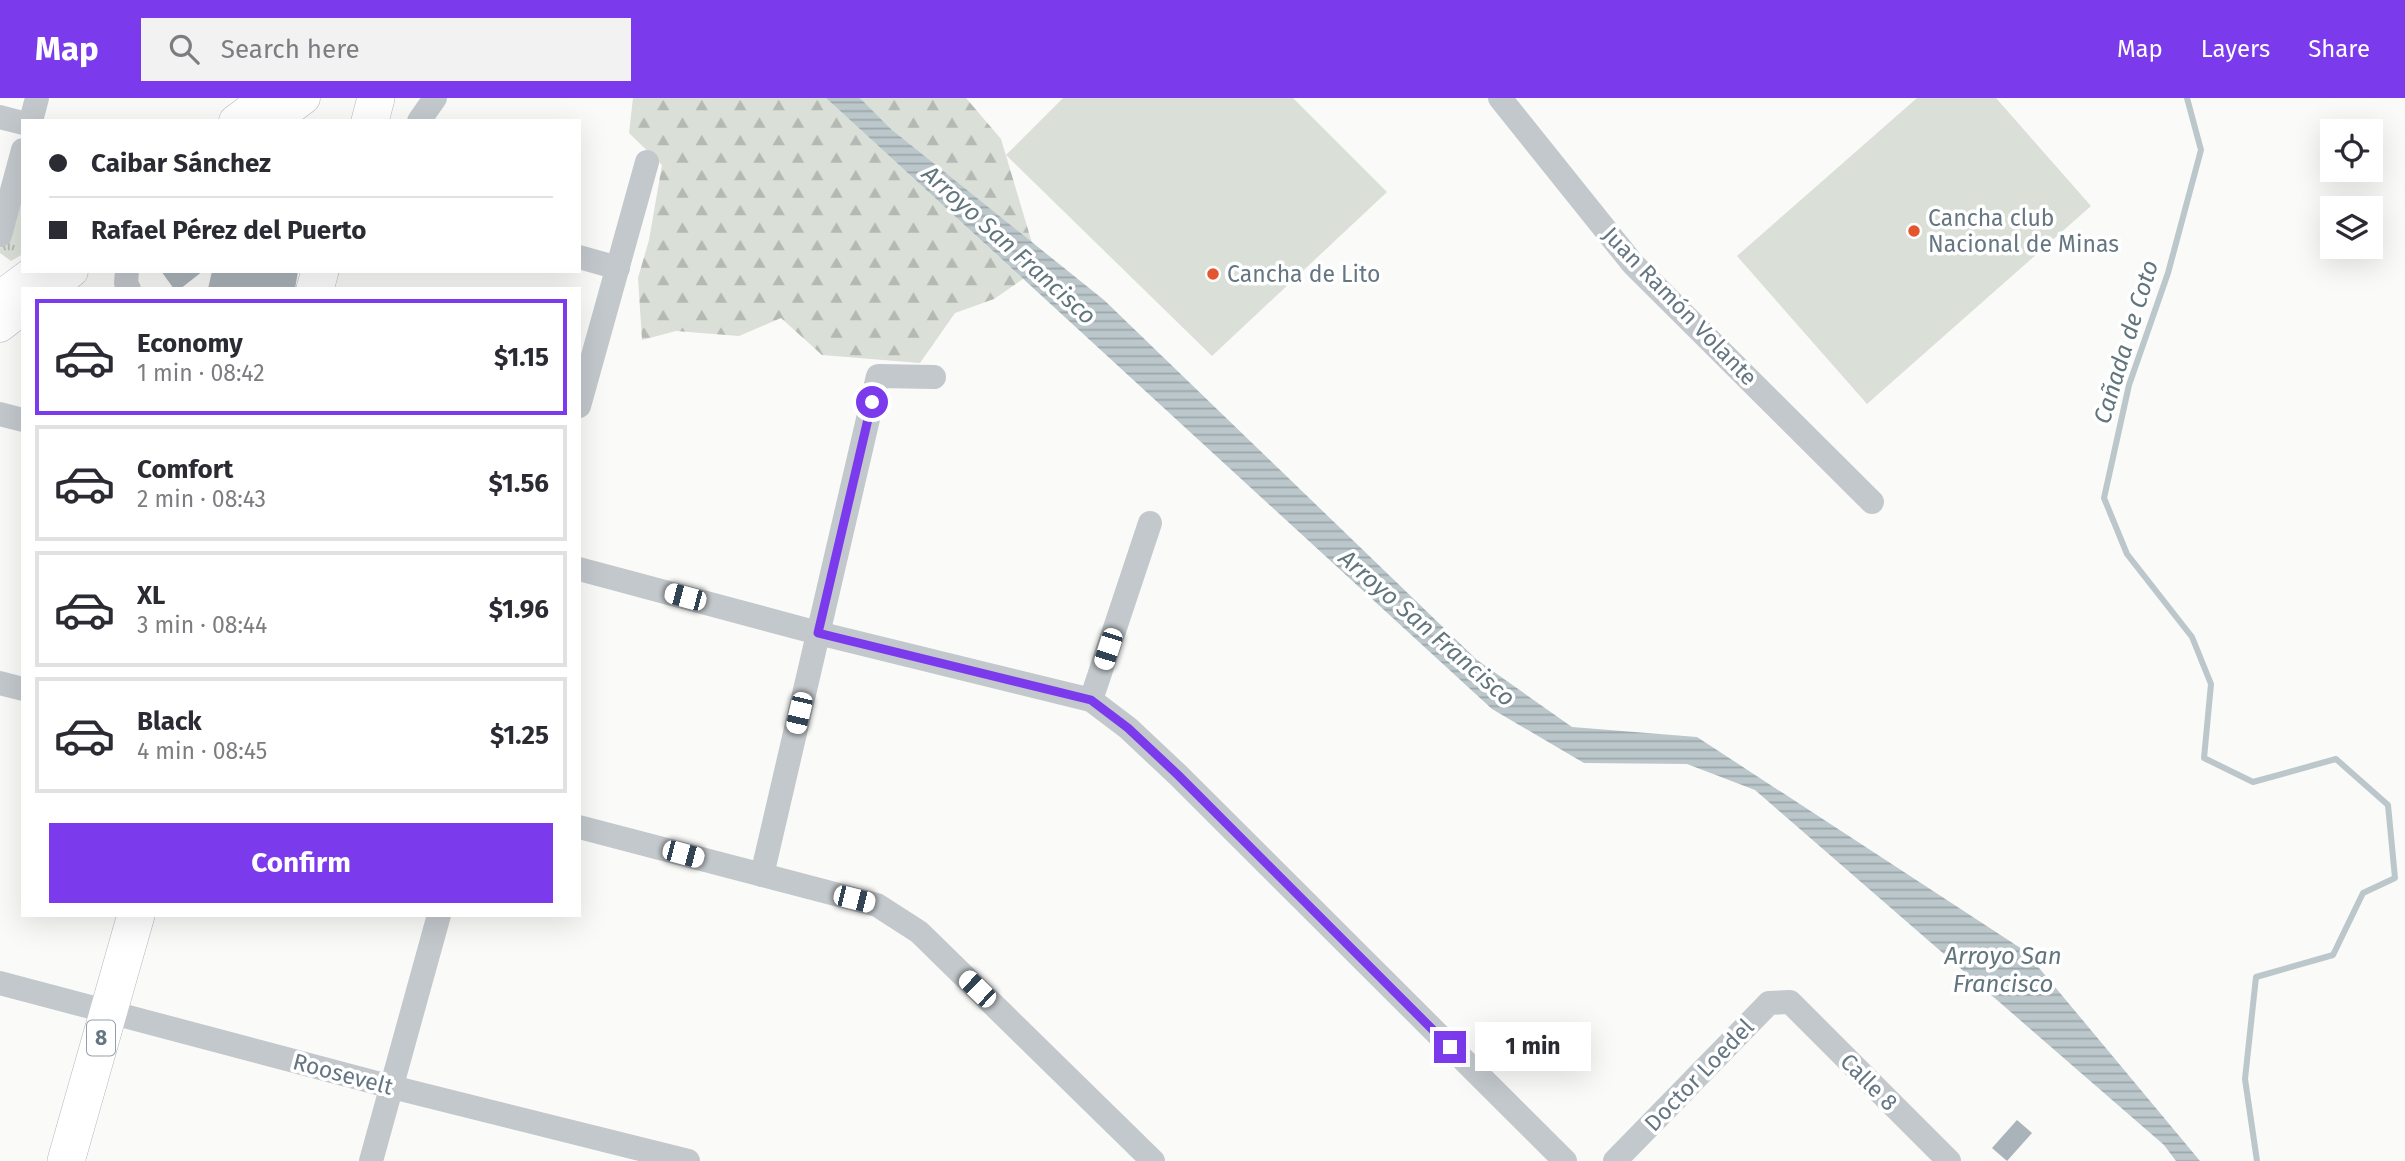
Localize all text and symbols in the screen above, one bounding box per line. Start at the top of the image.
search box [141,18,631,81]
text: Map [35,29,99,69]
icon: search [165,30,203,68]
text: Search here [221,34,360,65]
text: Map [2117,35,2163,63]
text: Layers [2201,35,2270,63]
text: Share [2308,35,2370,63]
map controls [2320,119,2383,259]
button: locate [2320,119,2383,182]
text: Caibar Sánchez [91,148,271,179]
water label: Arroyo San Francisco [916,159,1102,330]
button: layers [2320,196,2383,259]
place label: Cancha club Nacional de Minas [1928,204,2119,258]
text: Rafael Pérez del Puerto [91,215,366,246]
street label: Juan Ramón Volante [1597,221,1763,391]
marker: Cancha club Nacional de Minas [1906,223,1922,239]
water label: Cañada de Coto [2088,257,2164,427]
place label: Cancha de Lito [1227,260,1380,288]
marker: Cancha de Lito [1205,266,1221,282]
icon: car [53,326,116,389]
text: Economy [137,328,243,359]
text: $1.15 [494,342,549,373]
text: 1 min · 08:42 [137,359,265,387]
route start [856,386,888,418]
icon: car [53,452,116,515]
text: Comfort [137,454,233,485]
text: $1.56 [488,468,549,499]
text: 2 min · 08:43 [137,485,266,513]
water label: Arroyo San Francisco [1333,543,1521,712]
icon: car [53,578,116,641]
text: XL [137,580,165,611]
car [662,581,709,613]
text: $1.96 [489,594,549,625]
text: 3 min · 08:44 [137,611,267,639]
car [1092,626,1125,672]
car [785,690,814,736]
icon: car [53,704,116,767]
text: Black [137,706,202,737]
text: $1.25 [490,720,549,751]
text: 4 min · 08:45 [137,737,267,765]
button: Confirm [49,823,553,903]
car [660,838,707,870]
car [832,884,877,914]
water label: Arroyo San Francisco [1943,942,2062,998]
car [955,967,1000,1011]
street label: Doctor Loedel [1638,1013,1760,1137]
road number: 8 [87,1020,115,1056]
callout: 1 min [1474,1023,1590,1072]
route end [1434,1031,1466,1063]
text: 1 min [1505,1032,1561,1060]
street label: Roosevelt [290,1047,397,1101]
street label: Calle 8 [1834,1047,1904,1117]

